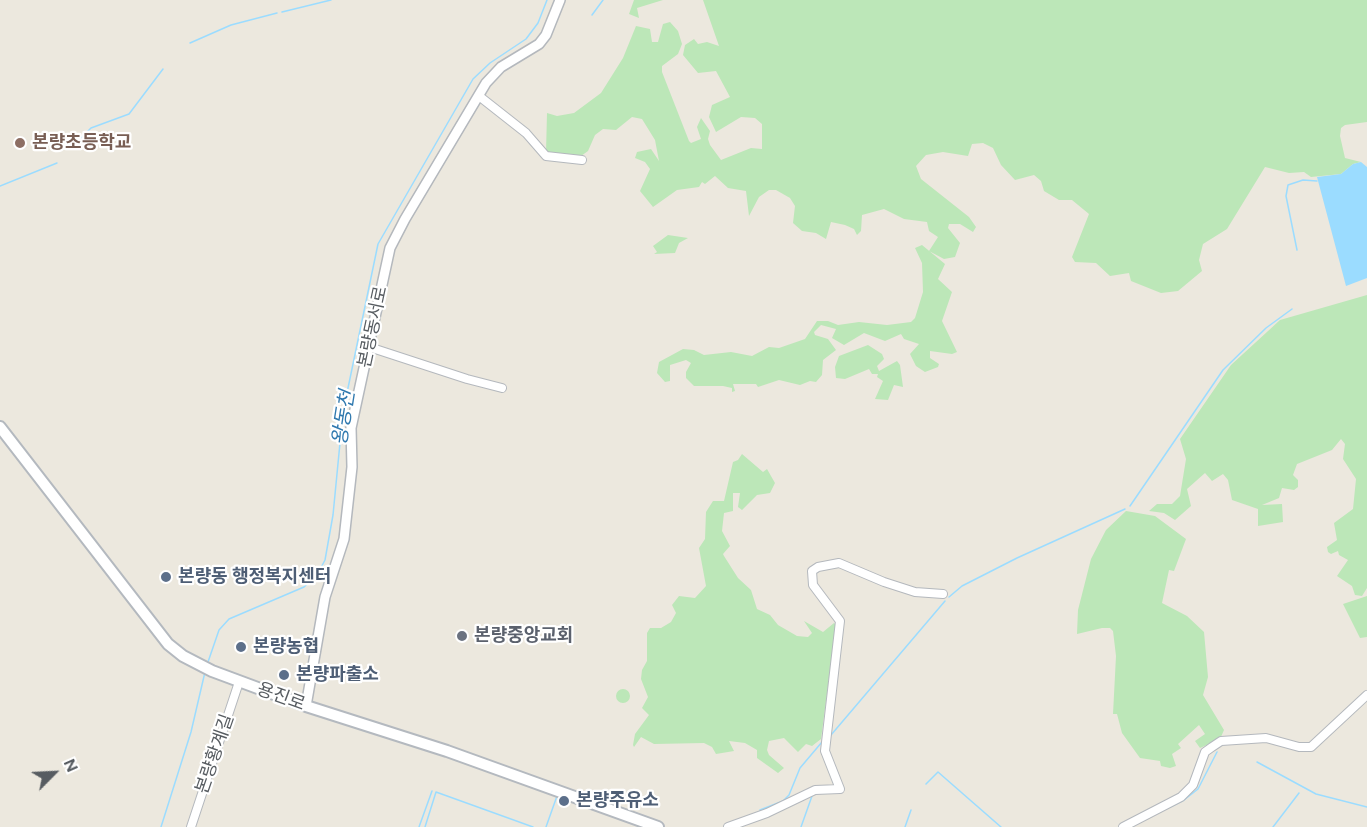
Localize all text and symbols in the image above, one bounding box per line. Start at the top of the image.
place label: 본량초등학교 [32,132,131,154]
marker: 본량초등학교 [13,136,27,150]
street label: 본량동서로 [354,284,392,370]
water label: 왕동천 [328,389,360,447]
place label: 본량동 행정복지센터 [178,566,331,588]
marker: 본량동 행정복지센터 [159,570,173,584]
place label: 본량중앙교회 [474,625,573,647]
marker: 본량중앙교회 [455,629,469,643]
place label: 본량농협 [253,636,319,658]
marker: 본량농협 [234,640,248,654]
place label: 본량파출소 [296,664,379,686]
marker: 본량파출소 [277,668,291,682]
street label: 용진로 [254,678,308,716]
street label: 본량황계길 [191,711,239,797]
north arrow [24,743,84,803]
text: N [60,756,82,775]
place label: 본량주유소 [576,790,659,812]
marker: 본량주유소 [557,794,571,808]

